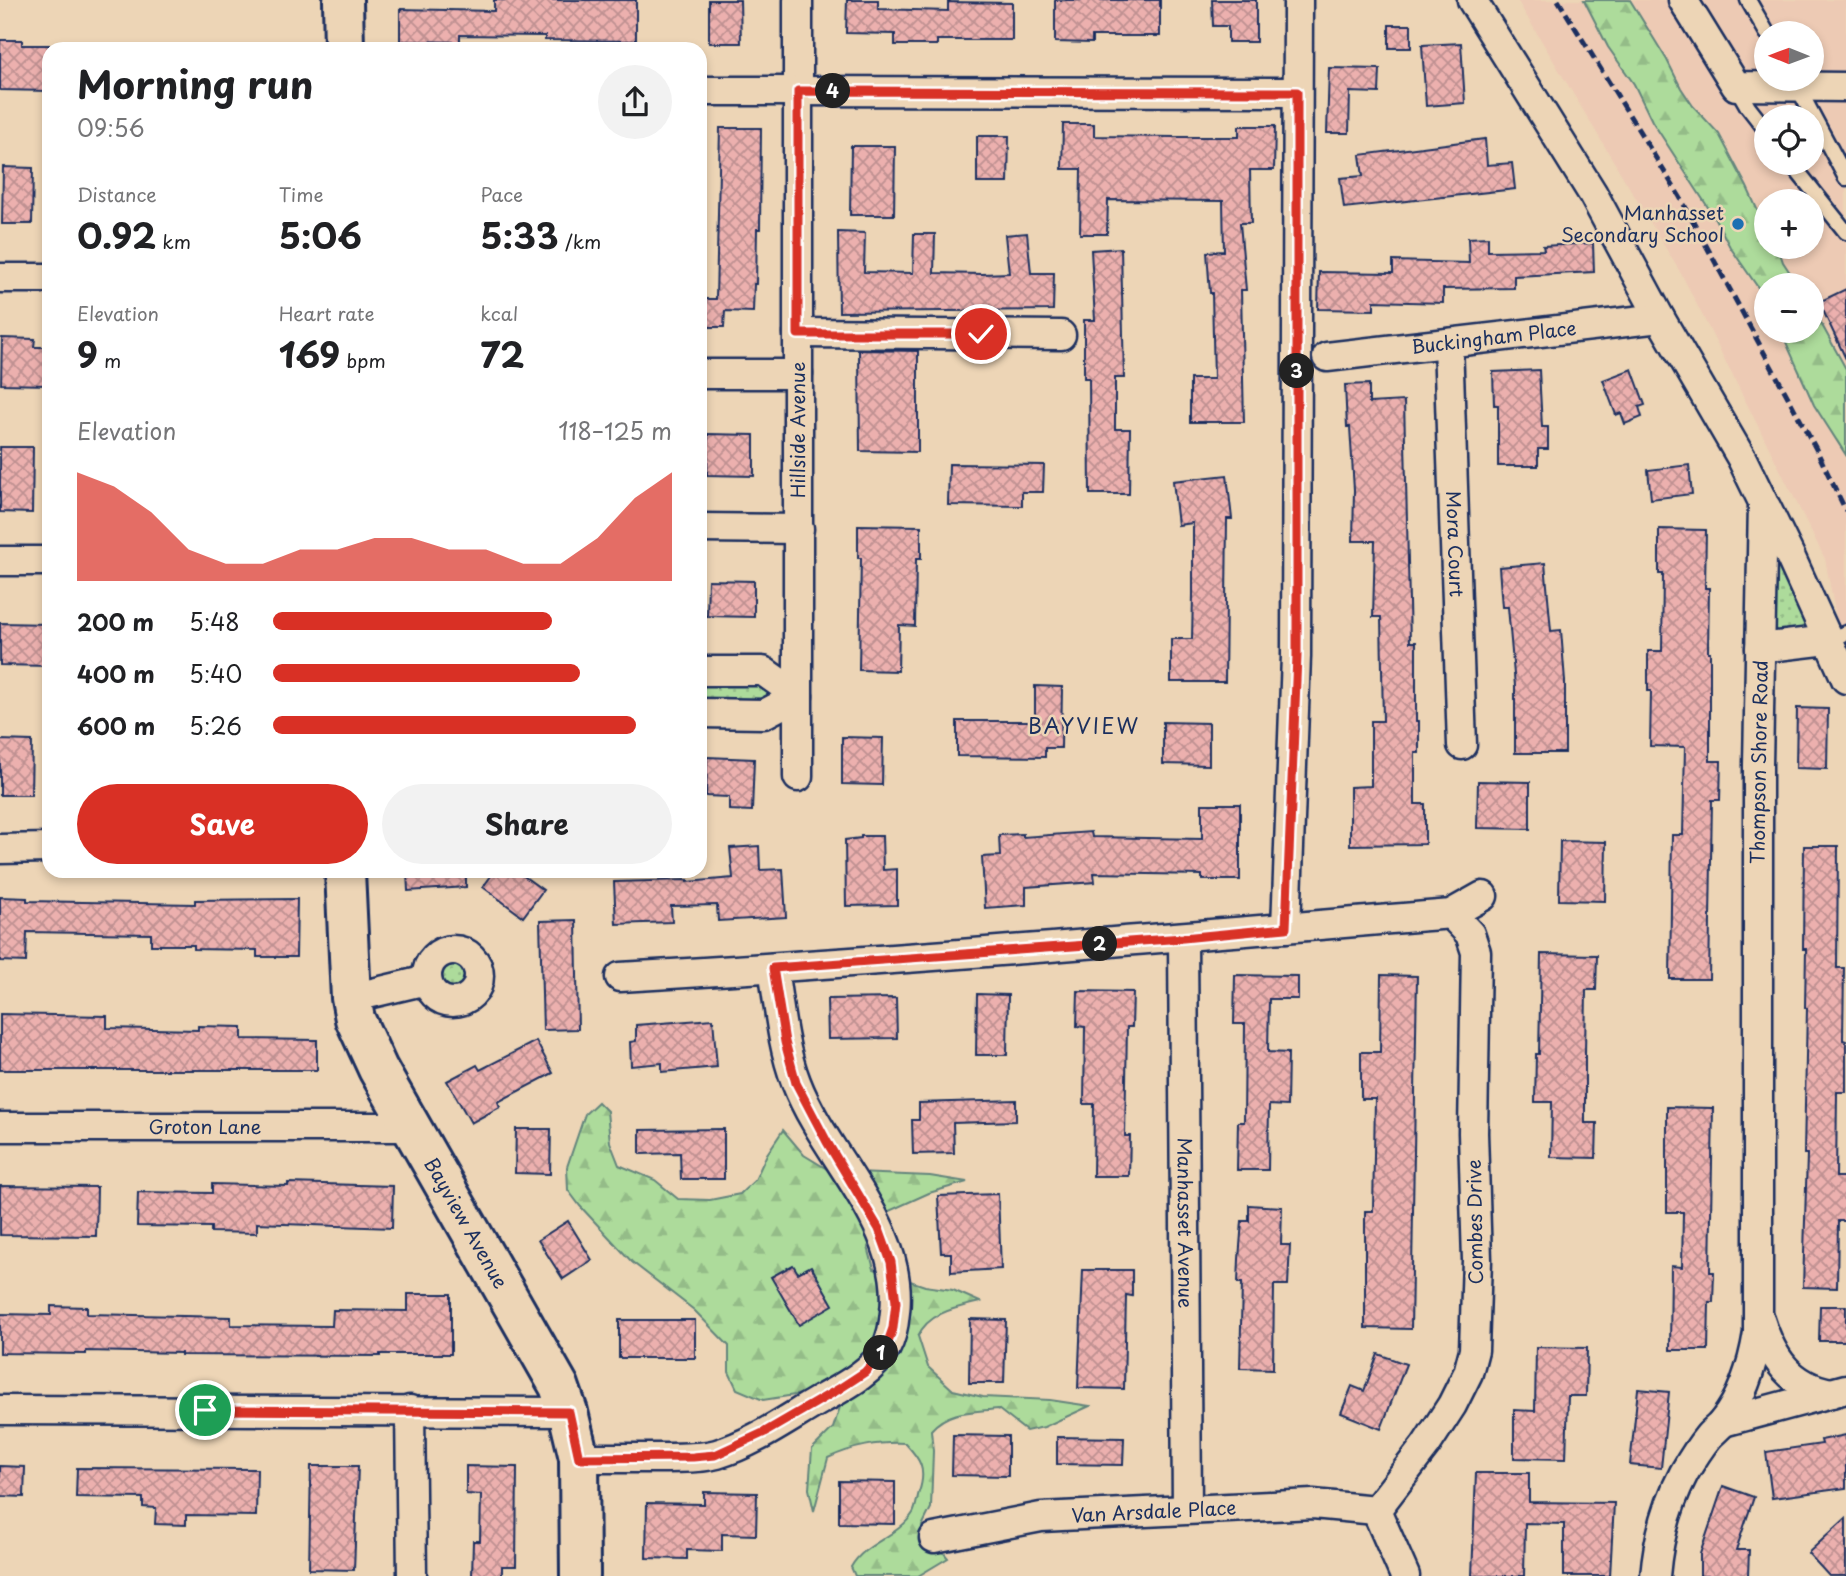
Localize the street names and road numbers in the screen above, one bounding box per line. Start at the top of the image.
street label: Buckingham Place [1410,313,1578,360]
street label: Hillside Avenue [783,362,811,498]
street label: Mora Court [1440,490,1472,598]
street label: Thompson Shore Road [1742,660,1774,864]
street label: Groton Lane [149,1112,261,1140]
street label: Manhasset Avenue [1171,1137,1201,1309]
street label: Bayview Avenue [418,1152,515,1293]
street label: Combes Drive [1459,1159,1489,1285]
street label: Van Arsdale Place [1071,1493,1237,1529]

